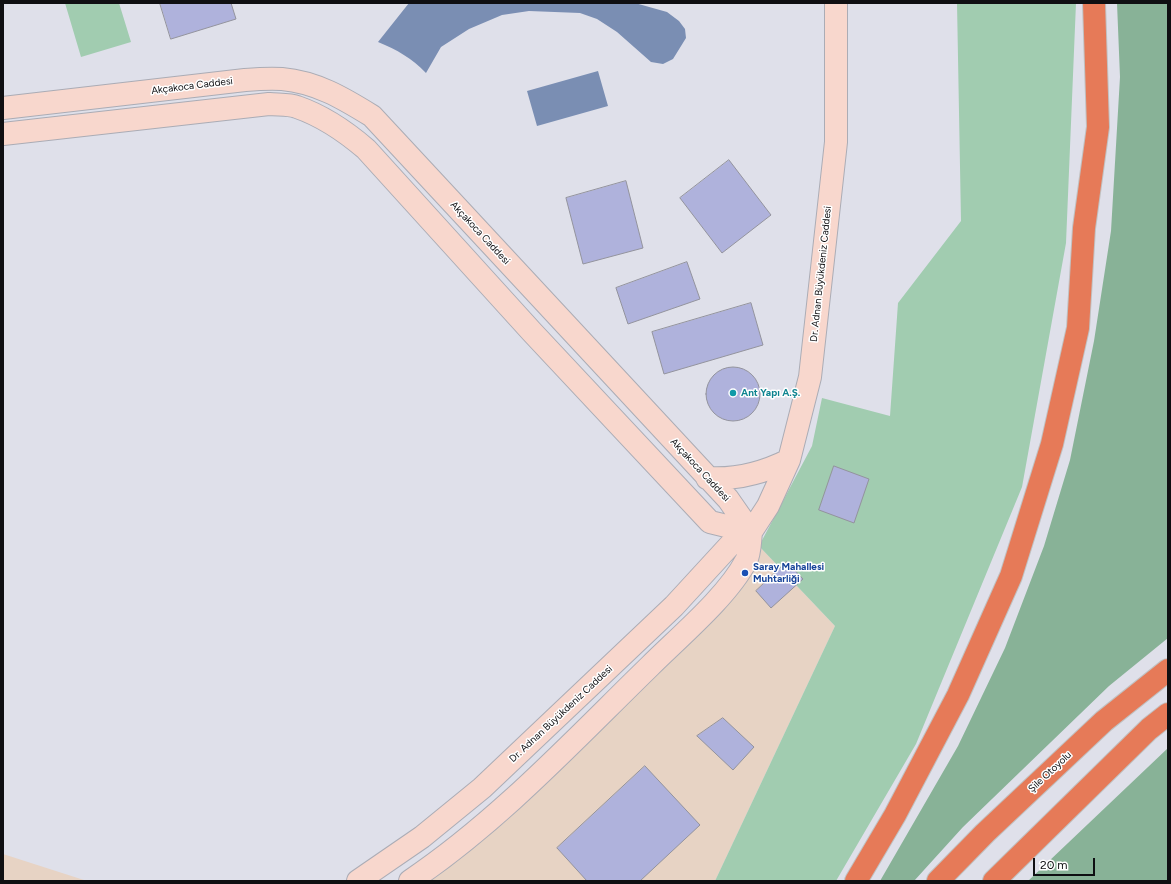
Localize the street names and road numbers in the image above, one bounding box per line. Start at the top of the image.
street label: Akçakoca Caddesi [151,75,233,97]
street label: Akçakoca Caddesi [448,199,512,267]
street label: Dr. Adnan Büyükdeniz Caddesi [808,206,834,342]
street label: Akçakoca Caddesi [668,436,732,504]
street label: Dr. Adnan Büyükdeniz Caddesi [507,663,615,765]
street label: Şile Otoyolu [1026,749,1074,795]

